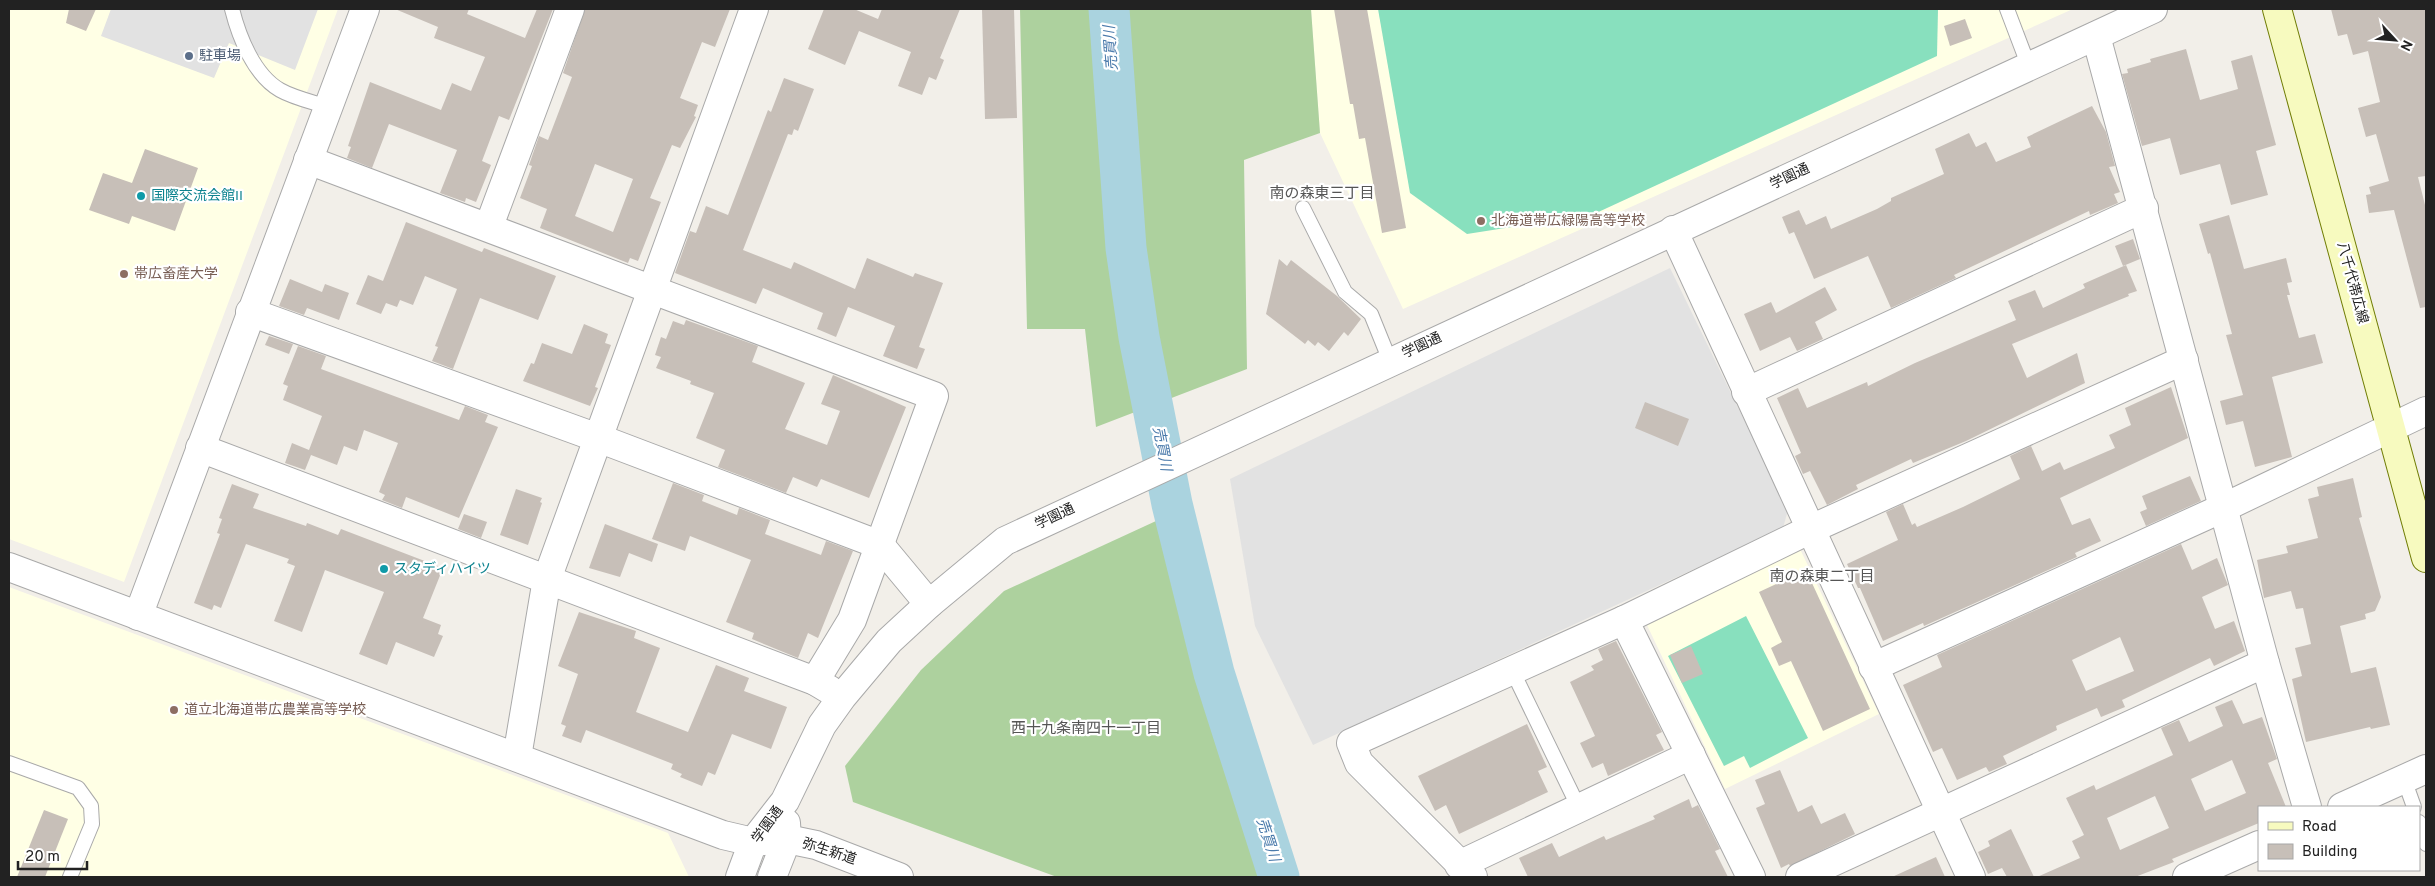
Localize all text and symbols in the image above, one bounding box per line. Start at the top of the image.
north arrow [2370,15,2420,65]
water label: 売買川 [1101,23,1123,71]
text: N [2395,37,2415,53]
place label: 駐車場 [199,48,241,65]
marker: 駐車場 [183,50,195,62]
street label: 学園通 [1767,160,1813,194]
district label: 南の森東三丁目 [1269,185,1375,204]
place label: 国際交流会館II [151,188,243,205]
marker: 国際交流会館II [135,190,147,202]
place label: 北海道帯広緑陽高等学校 [1491,212,1645,230]
marker: 北海道帯広緑陽高等学校 [1475,215,1487,227]
street label: 八千代帯広線 [2333,240,2372,326]
place label: 帯広畜産大学 [134,266,218,283]
marker: 帯広畜産大学 [118,268,130,280]
street label: 学園通 [1399,329,1445,363]
water label: 売買川 [1147,425,1175,475]
street label: 学園通 [1032,500,1078,534]
place label: スタディハイツ [394,561,491,578]
marker: スタディハイツ [378,563,390,575]
district label: 南の森東二丁目 [1769,568,1875,587]
place label: 道立北海道帯広農業高等学校 [184,701,366,719]
marker: 道立北海道帯広農業高等学校 [168,704,180,716]
district label: 西十九条南四十一丁目 [1011,720,1161,739]
street label: 学園通 [749,803,787,847]
legend [2258,806,2420,871]
water label: 売買川 [1251,816,1284,866]
text: Road [2302,818,2337,837]
street label: 弥生新道 [800,835,858,869]
scale bar [18,838,86,870]
text: Building [2302,843,2357,862]
text: 20 m [25,848,60,867]

